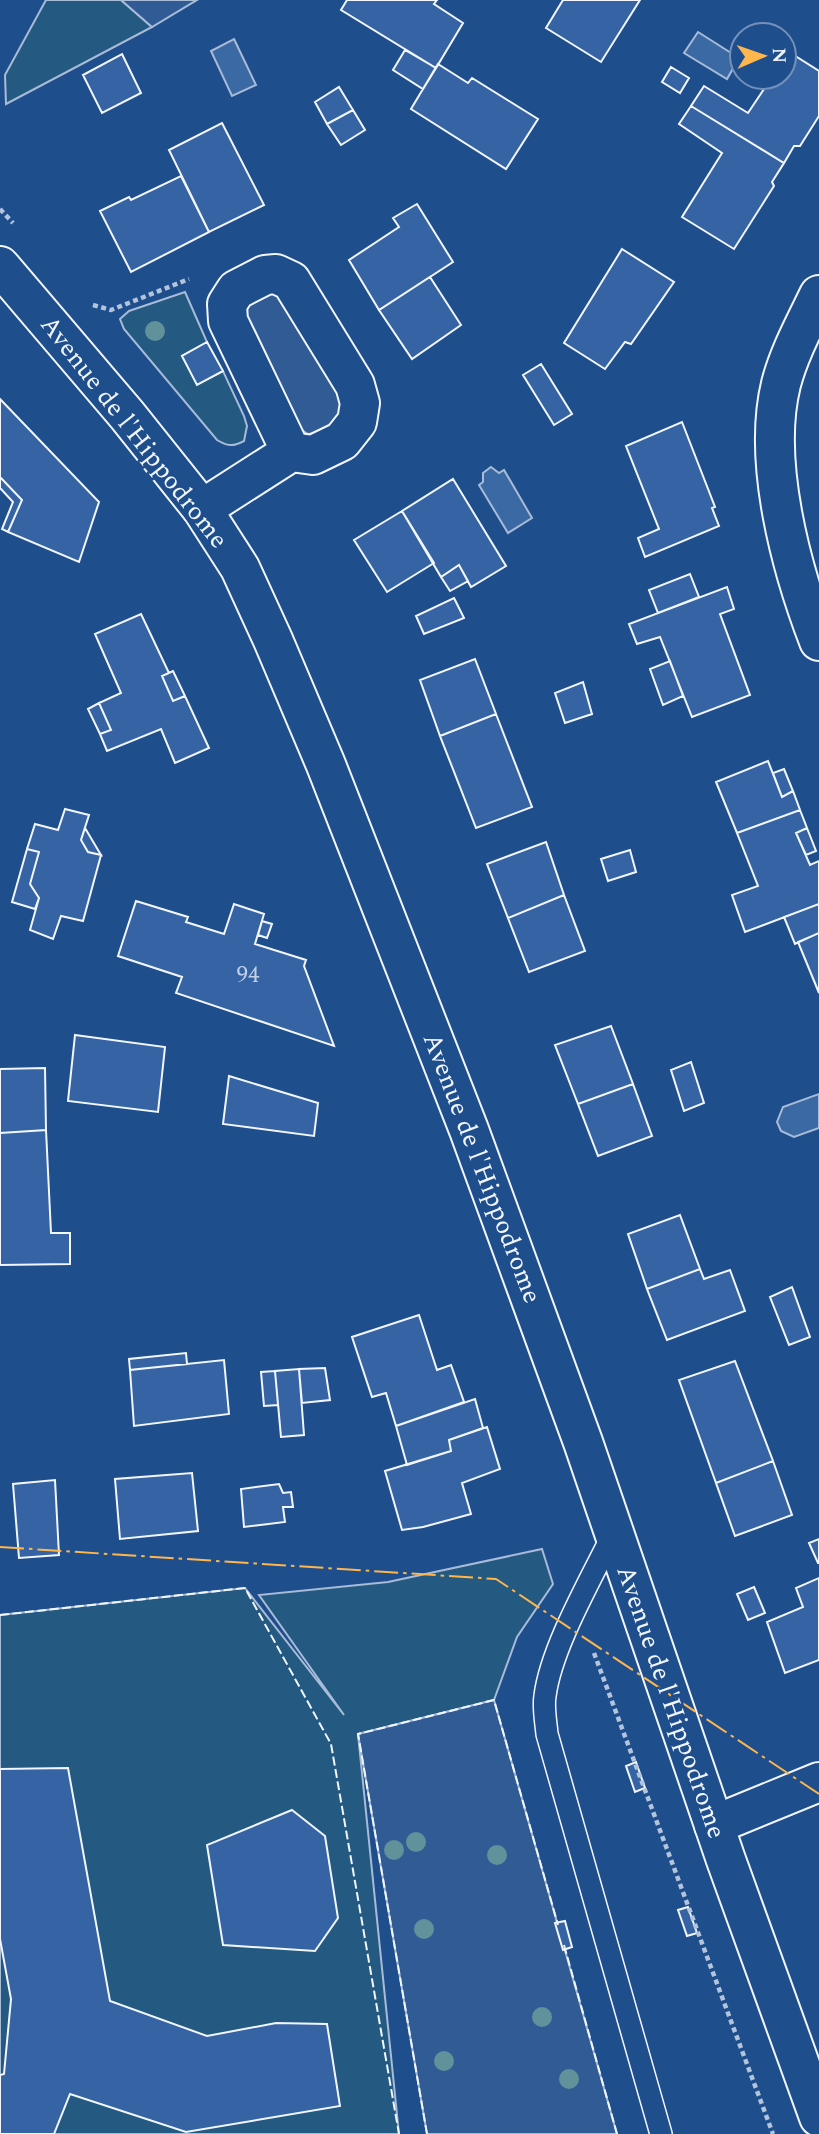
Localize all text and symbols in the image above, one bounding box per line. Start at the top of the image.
north arrow [728,21,798,91]
text: N [764,47,793,64]
street label: Avenue de l'Hippodrome [30,307,238,557]
house number: 94 [237,958,260,993]
street label: Avenue de l'Hippodrome [412,1027,552,1309]
street label: Avenue de l'Hippodrome [605,1560,737,1844]

